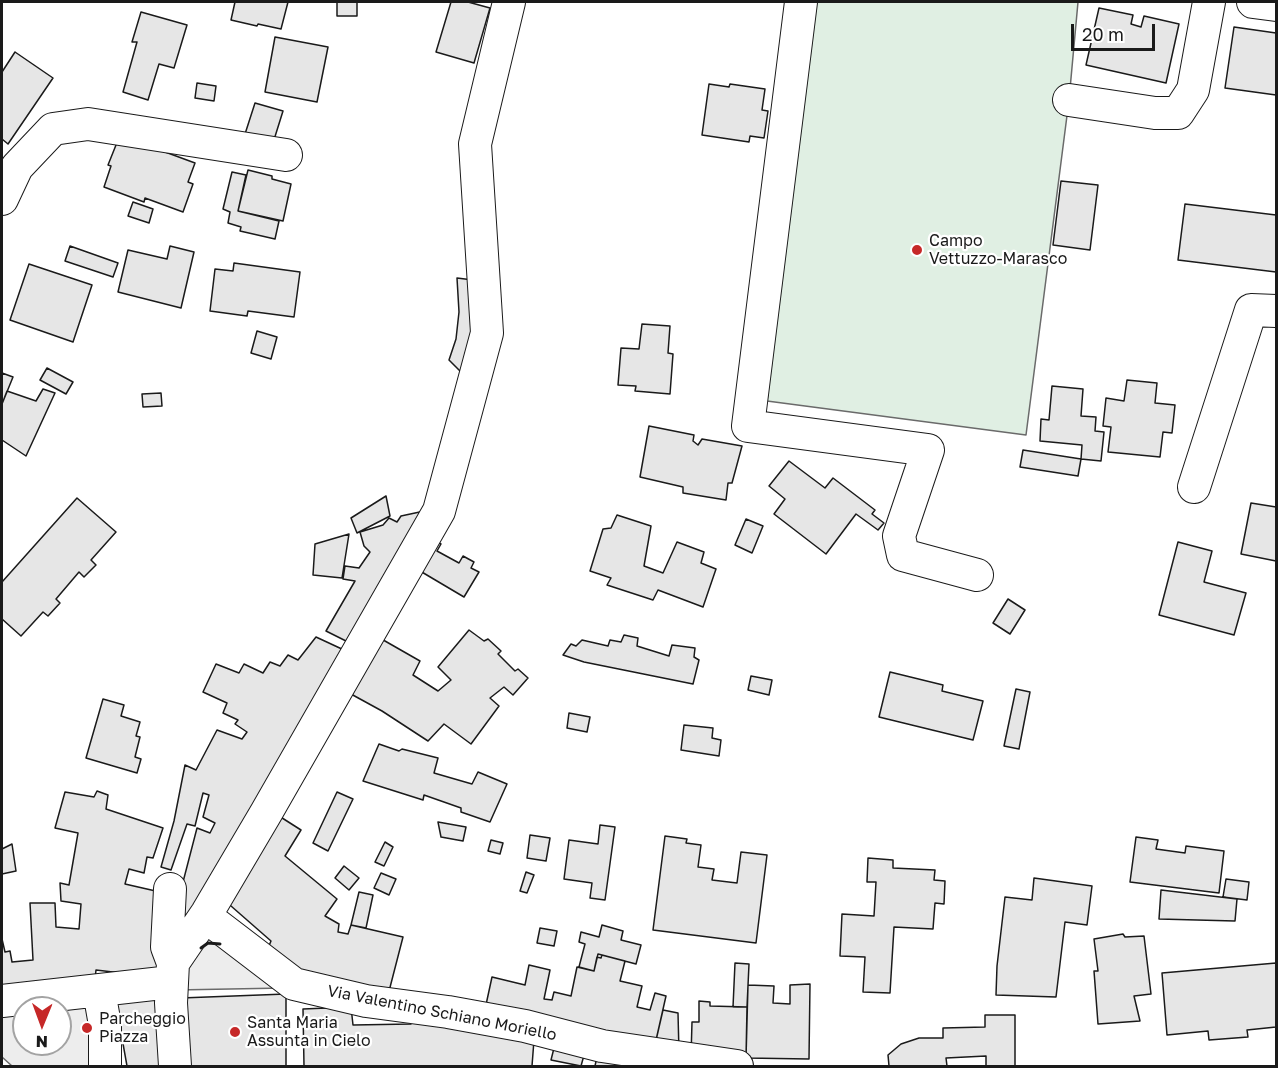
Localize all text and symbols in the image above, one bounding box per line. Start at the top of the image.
scale bar [1074,12,1158,50]
text: 20 m [1082,23,1124,45]
place label: Campo Vettuzzo-Marasco [929,231,1067,269]
marker: Campo Vettuzzo-Marasco [910,243,924,257]
street label: Via Valentino Schiano Moriello [326,981,558,1045]
north arrow [12,996,72,1056]
place label: Parcheggio Piazza [99,1009,186,1047]
place label: Santa Maria Assunta in Cielo [247,1013,371,1051]
marker: Parcheggio Piazza [80,1021,94,1035]
marker: Santa Maria Assunta in Cielo [228,1025,242,1039]
text: N [35,1032,48,1052]

